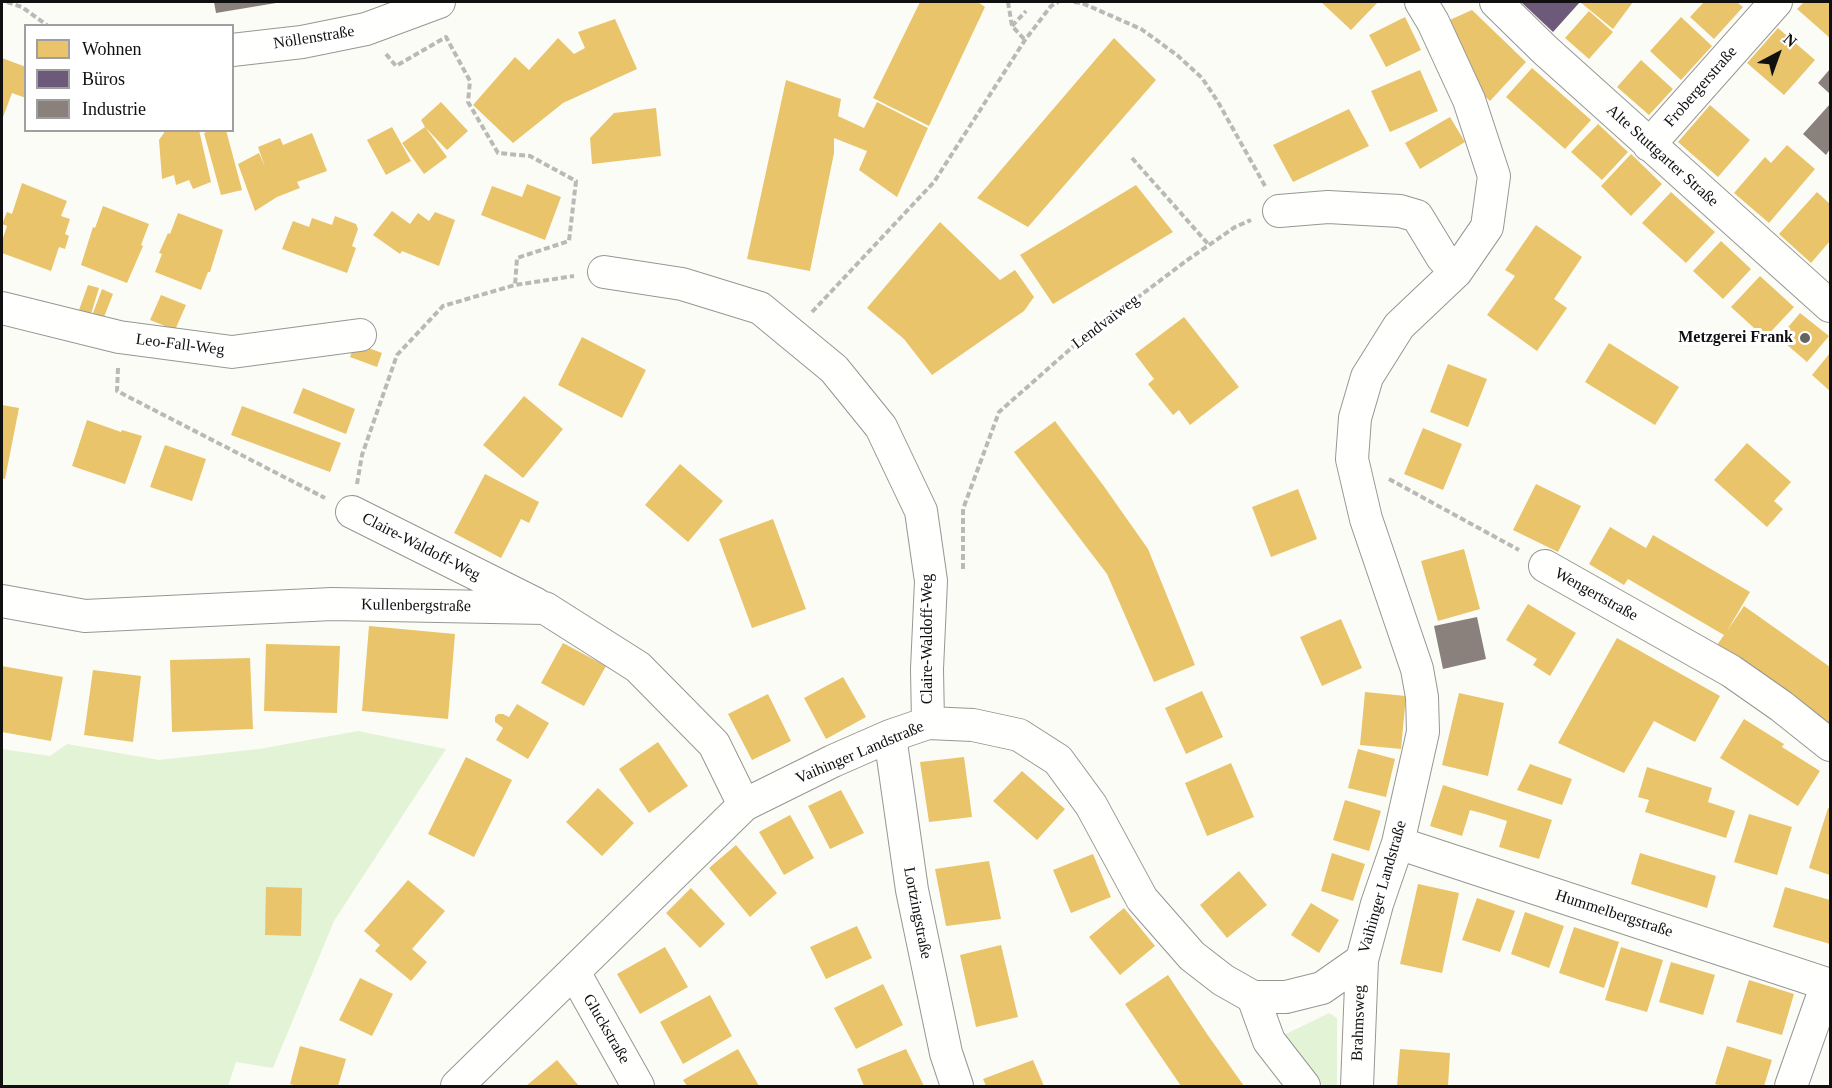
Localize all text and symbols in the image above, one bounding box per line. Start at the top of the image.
street label: Nöllenstraße [272,22,356,54]
legend [24,24,234,132]
north arrow [1748,24,1808,84]
text: N [1780,30,1800,50]
text: Wohnen [82,39,142,59]
street label: Frobergerstraße [1661,43,1741,131]
text: Büros [82,69,125,89]
text: Industrie [82,99,146,119]
street label: Alte Stuttgarter Straße [1602,101,1722,211]
street label: Lendvaiweg [1069,291,1143,353]
place label: Metzgerei Frank [1678,328,1793,348]
street label: Leo-Fall-Weg [134,330,226,360]
marker: Metzgerei Frank [1798,331,1812,345]
street label: Claire-Waldoff-Weg [359,509,483,585]
street label: Wengertstraße [1551,564,1641,626]
street label: Claire-Waldoff-Weg [918,574,938,704]
street label: Kullenbergstraße [361,595,471,617]
street label: Vaihinger Landstraße [793,717,927,789]
street label: Vaihinger Landstraße [1355,818,1411,956]
street label: Lortzingstraße [899,865,935,961]
street label: Hummelbergstraße [1553,886,1675,942]
street label: Brahmsweg [1348,984,1370,1062]
street label: Gluckstraße [578,991,634,1067]

